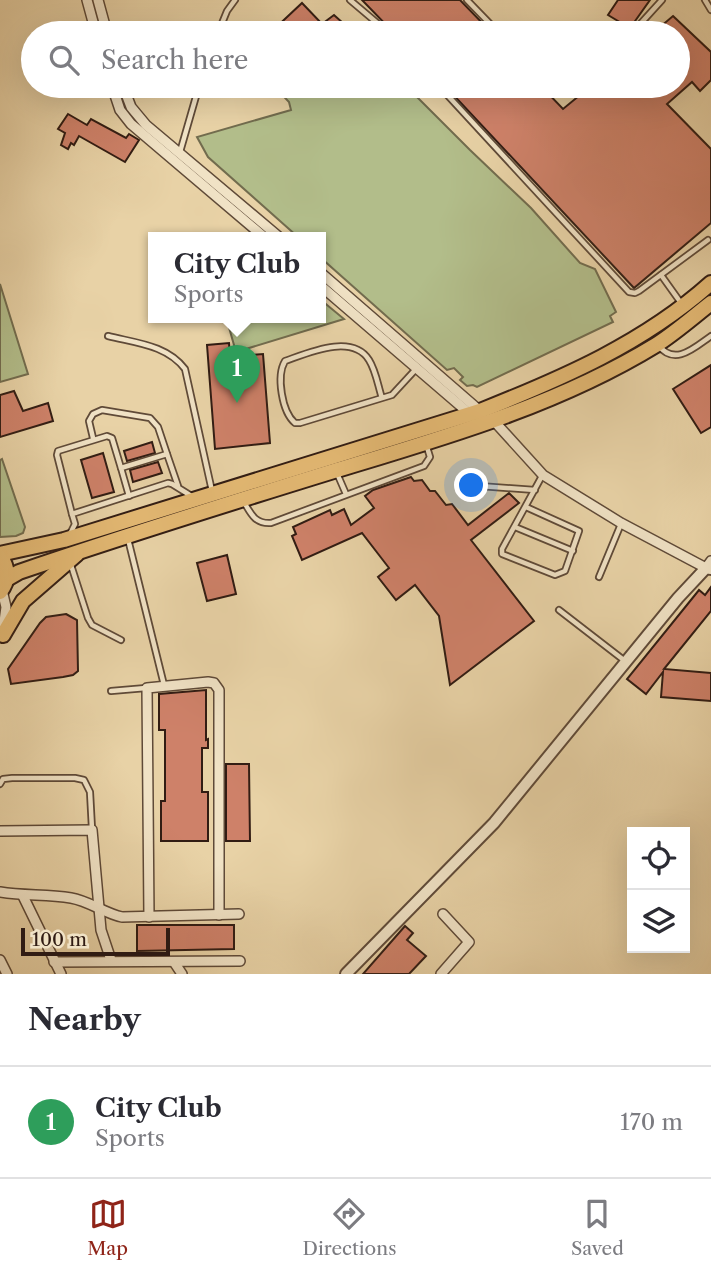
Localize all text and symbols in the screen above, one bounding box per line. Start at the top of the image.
search box [21,21,690,98]
icon: search [45,41,83,79]
text: Search here [101,44,248,76]
popup [148,232,326,323]
text: City Club [174,248,300,280]
text: Sports [174,280,244,308]
pin: 1 [214,345,260,403]
your location [454,468,488,502]
map controls [627,827,690,953]
button: locate [627,827,690,890]
button: layers [627,890,690,953]
scale bar [21,925,170,957]
text: 100 m [32,928,87,951]
text: Nearby [28,1001,141,1038]
text: City Club [95,1092,222,1124]
text: 1 [46,1108,56,1136]
text: 170 m [620,1108,683,1136]
text: Sports [95,1124,165,1152]
tab: Map [87,1195,128,1260]
tab: Directions [303,1195,396,1260]
tab: Saved [571,1195,624,1260]

